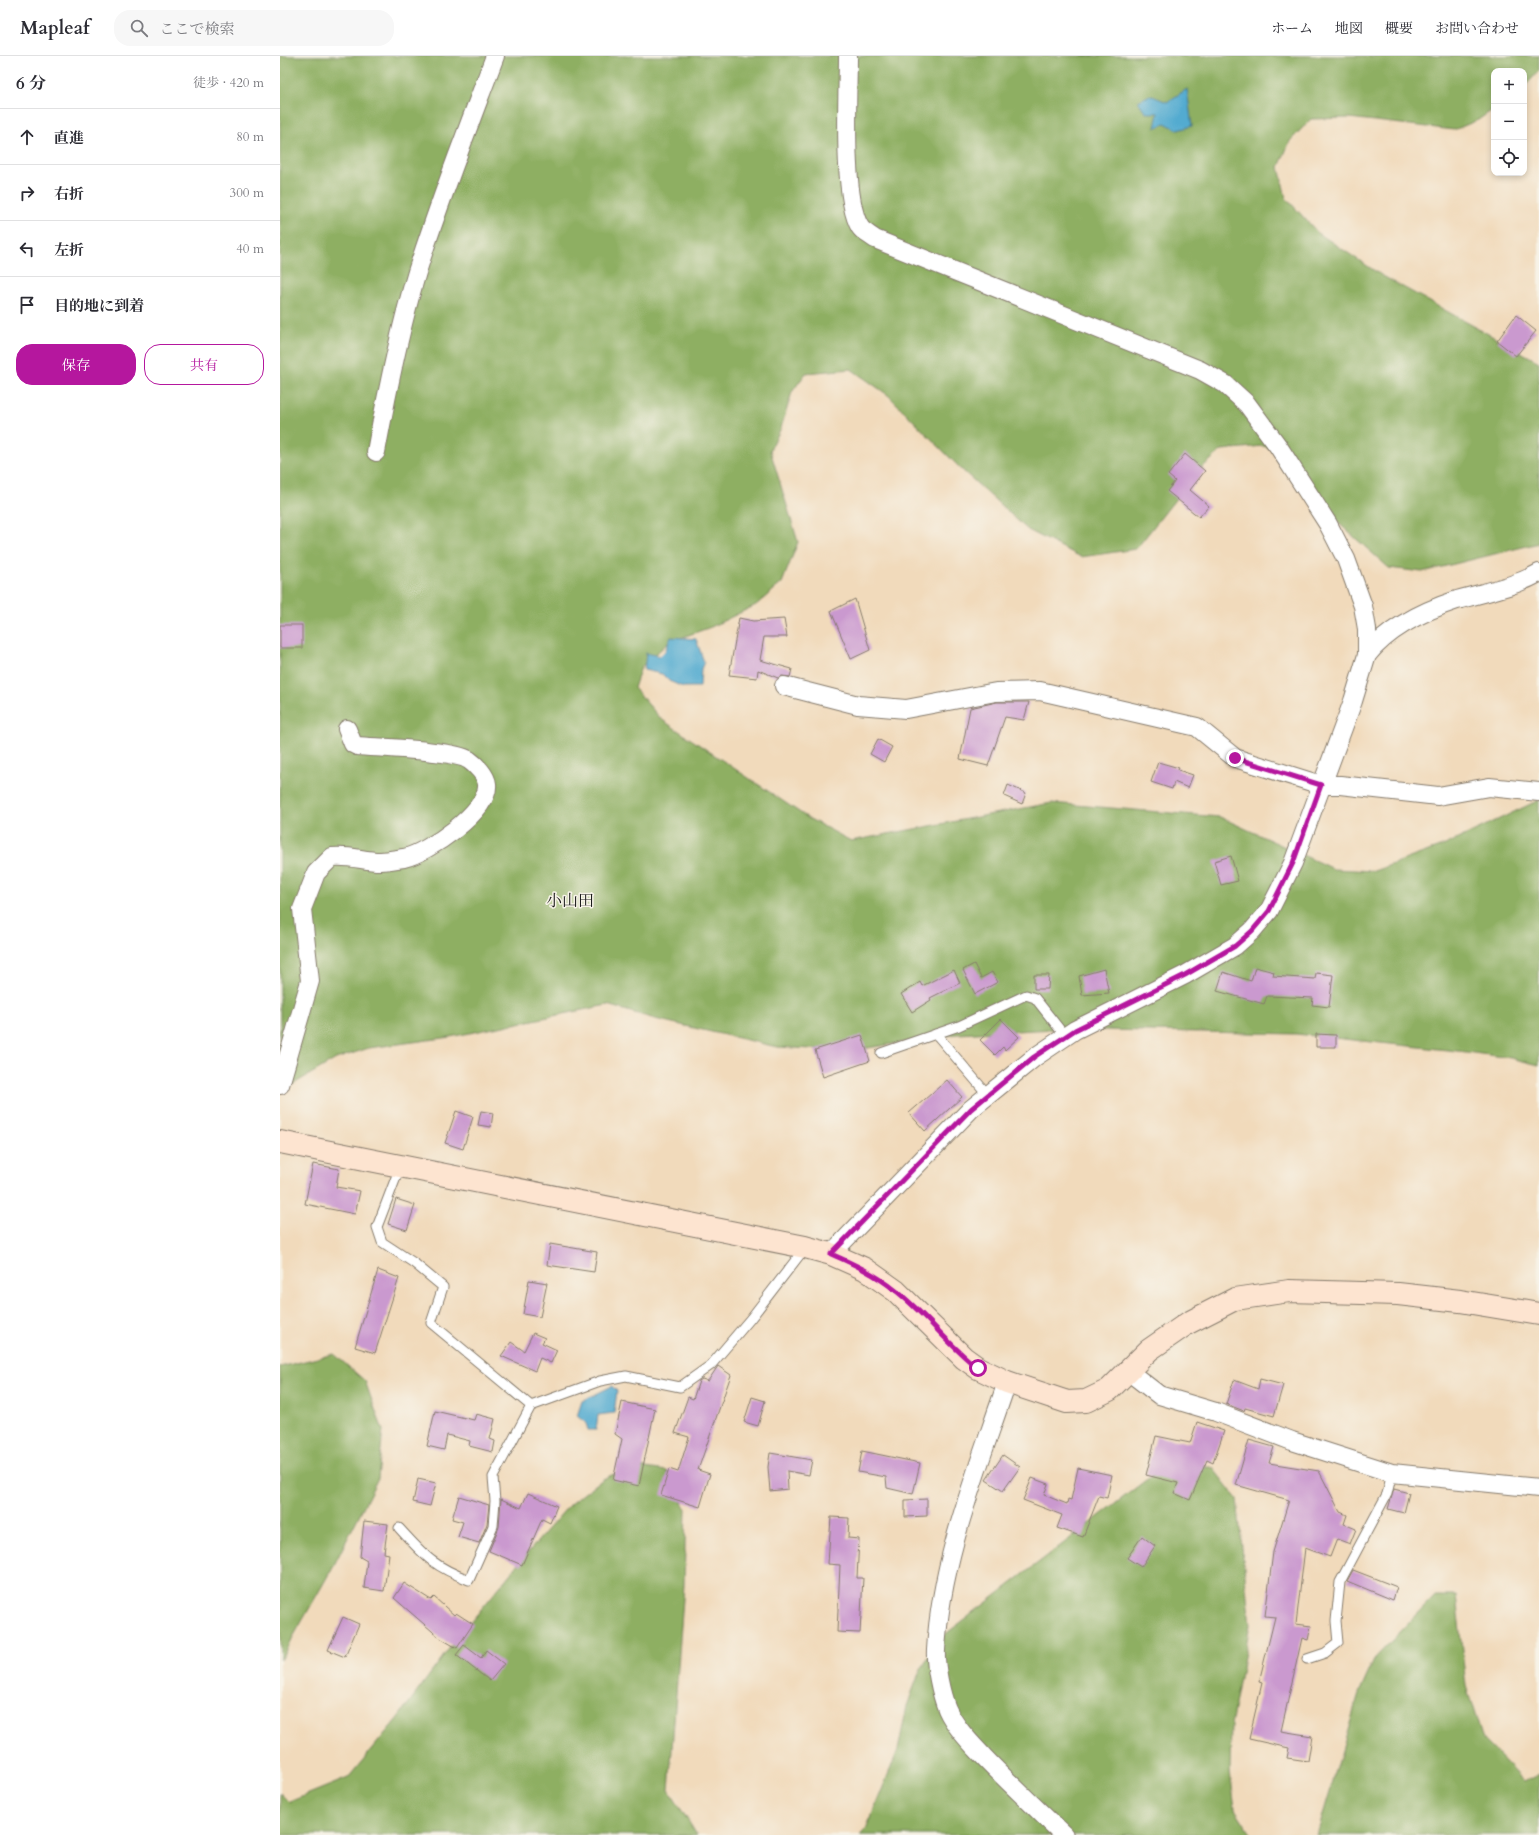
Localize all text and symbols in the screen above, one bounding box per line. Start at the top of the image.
search box [114,10,394,46]
text: Mapleaf [20,15,90,41]
icon: search [128,17,150,39]
text: ここで検索 [160,19,235,39]
text: ホーム [1271,19,1313,38]
text: 地図 [1335,19,1363,38]
text: 概要 [1385,19,1413,38]
text: お問い合わせ [1435,19,1519,38]
map controls [1491,68,1527,176]
button: + [1491,68,1527,104]
text: 6 分 [16,72,46,95]
text: 徒歩 · 420 m [193,74,264,92]
button: − [1491,104,1527,140]
icon: ahead [16,126,38,148]
text: 直進 [54,128,84,148]
text: 80 m [236,128,264,146]
button: locate [1491,140,1527,176]
icon: right [16,182,38,204]
text: 右折 [54,184,84,204]
text: 300 m [230,184,264,202]
icon: left [16,238,38,260]
text: 左折 [54,240,84,260]
text: 40 m [236,240,264,258]
icon: arrive [16,294,38,316]
text: 目的地に到着 [54,296,144,316]
button: 保存 [16,344,136,385]
button: 共有 [144,344,264,385]
route end [1226,749,1244,767]
district label: 小山田 [546,890,594,912]
route start [969,1359,987,1377]

